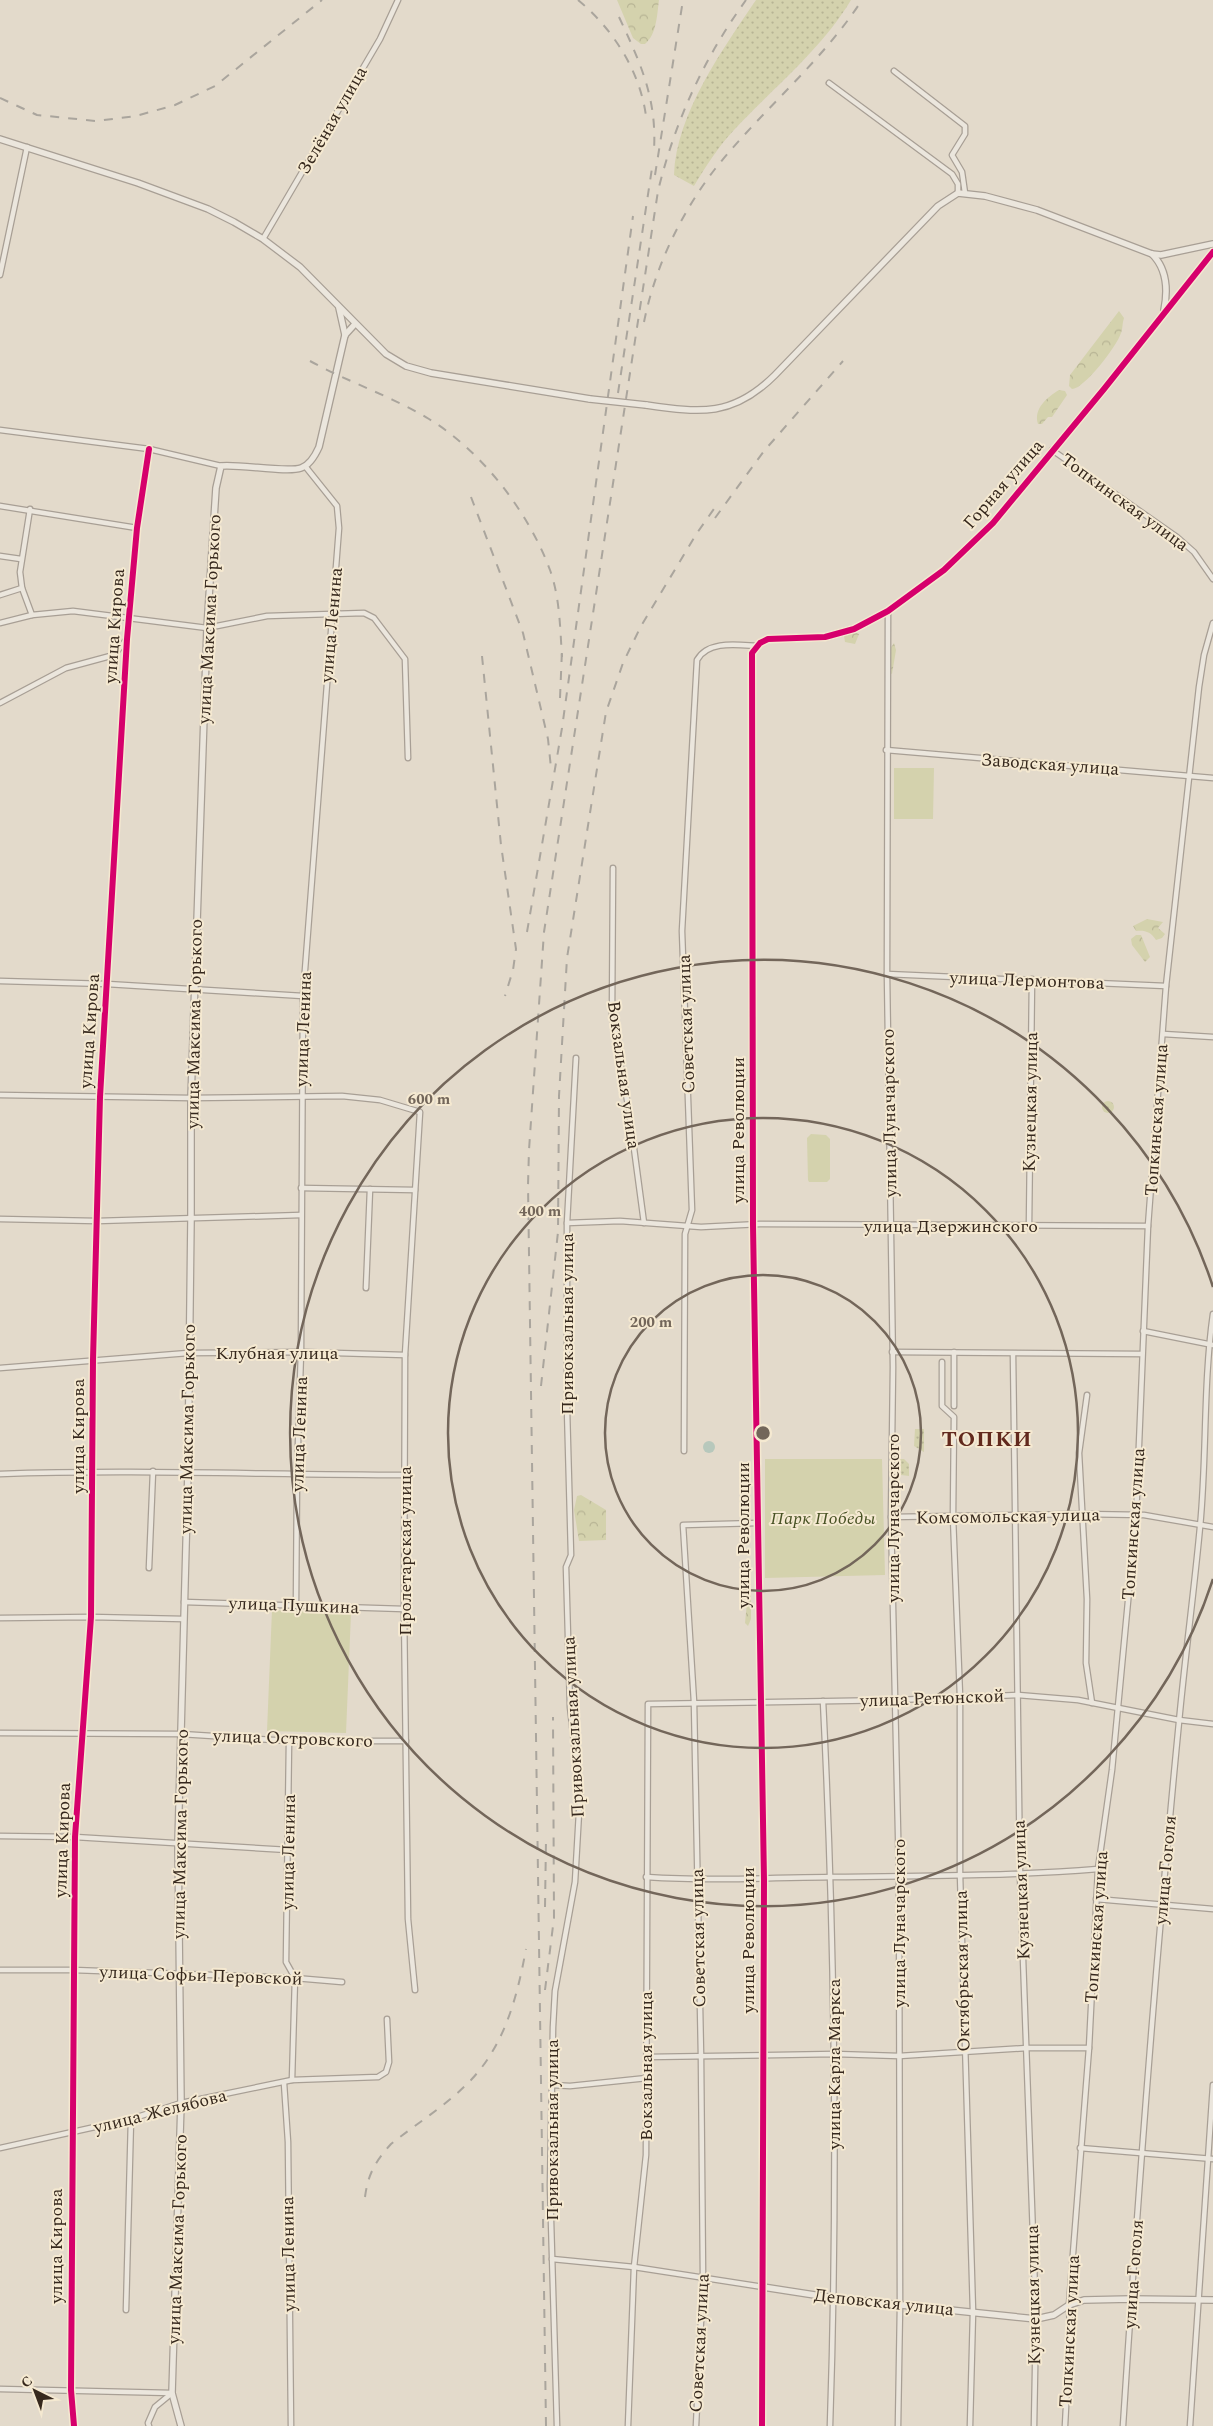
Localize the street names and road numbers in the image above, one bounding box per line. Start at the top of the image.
street label: Зелёная улица [290,61,374,179]
street label: Горная улица [957,433,1050,535]
street label: Топкинская улица [1055,447,1195,558]
street label: улица Максима Горького [190,513,228,726]
street label: улица Ленина [313,566,350,685]
street label: улица Кирова [97,567,132,685]
street label: Заводская улица [980,746,1120,783]
street label: улица Максима Горького [179,919,210,1130]
street label: Советская улица [671,954,702,1094]
street label: улица Лермонтова [948,964,1105,997]
street label: улица Ленина [288,971,319,1088]
street label: улица Кирова [72,972,107,1090]
street label: Вокзальная улица [600,999,647,1151]
street label: улица Луначарского [875,1028,904,1199]
street label: Кузнецкая улица [1016,1031,1045,1172]
street label: Топкинская улица [1138,1043,1175,1197]
street label: улица Революции [725,1057,752,1204]
street label: улица Дзержинского [863,1213,1038,1240]
street label: Привокзальная улица [554,1233,581,1415]
street label: улица Максима Горького [172,1324,203,1535]
street label: Клубная улица [215,1340,339,1367]
street label: улица Ленина [284,1376,315,1493]
street label: улица Кирова [65,1378,92,1495]
street label: улица Луначарского [880,1434,907,1603]
street label: Топкинская улица [1115,1447,1152,1601]
street label: улица Революции [730,1462,757,1609]
street label: Пролетарская улица [392,1466,419,1636]
street label: Комсомольская улица [916,1501,1101,1532]
street label: улица Пушкина [227,1590,360,1621]
street label: Привокзальная улица [555,1635,592,1819]
street label: улица Ретюнской [859,1682,1004,1715]
street label: улица Островского [212,1722,373,1755]
street label: улица Максима Горького [165,1729,196,1940]
street label: улица Кирова [47,1782,78,1899]
street label: улица Ленина [274,1794,303,1911]
street label: улица Гоголя [1147,1814,1184,1927]
street label: Кузнецкая улица [1006,1819,1037,1961]
street label: улица Луначарского [886,1839,913,2008]
street label: Топкинская улица [1078,1850,1115,2004]
street label: улица Революции [735,1867,762,2014]
street label: Советская улица [684,1868,713,2008]
street label: Октябрьская улица [948,1890,977,2052]
street label: улица Софьи Перовской [98,1958,303,1993]
street label: улица Карла Маркса [821,1978,848,2150]
street label: Вокзальная улица [633,1991,660,2141]
street label: Привокзальная улица [539,2039,566,2221]
street label: улица Желябова [90,2082,230,2141]
street label: улица Максима Горького [160,2134,195,2345]
street label: улица Кирова [43,2188,70,2305]
street label: улица Ленина [274,2196,303,2313]
street label: улица Гоголя [1116,2218,1151,2331]
street label: Кузнецкая улица [1019,2224,1048,2365]
street label: Топкинская улица [1052,2254,1087,2408]
street label: Советская улица [682,2273,717,2413]
street label: Деповская улица [813,2282,956,2323]

